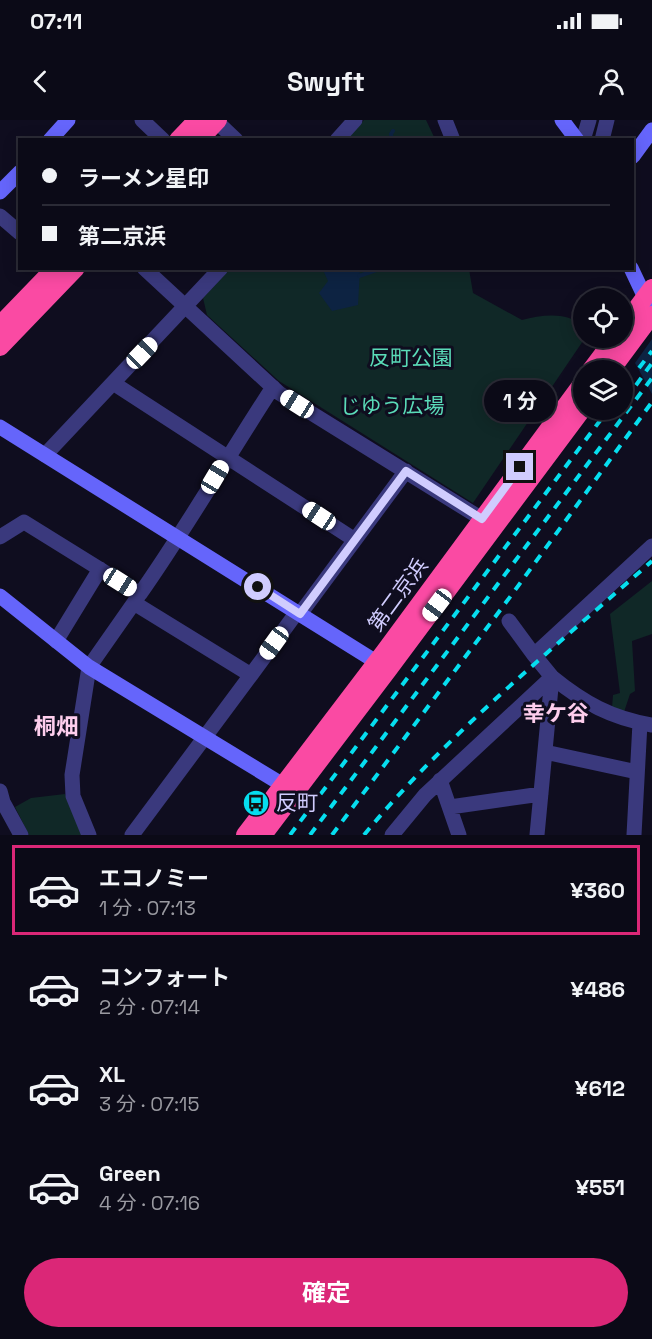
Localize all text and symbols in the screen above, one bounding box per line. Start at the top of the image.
text: 07:11 [30,7,82,35]
text: Swyft [287,64,365,99]
icon: back [24,65,57,98]
icon: person [595,65,628,98]
text: ラーメン星印 [78,164,209,192]
text: 第二京浜 [78,222,166,250]
map controls [573,288,633,420]
button: locate [573,288,633,348]
car [123,334,161,372]
park label: 反町公園 [369,344,453,371]
button: layers [573,360,633,420]
callout: 1 分 [484,380,556,422]
car [277,387,317,421]
text: 1 分 [503,388,537,414]
park label: じゆう広場 [340,392,445,419]
route end [506,453,533,480]
car [198,457,232,497]
car [299,499,339,533]
street label: 第二京浜 [362,553,433,637]
car [100,565,140,599]
route start [244,573,271,600]
car [419,585,455,625]
car [256,623,292,663]
district label: 幸ケ谷 [523,699,589,727]
district label: 桐畑 [34,712,78,740]
bus stop icon: 反町 [241,788,271,818]
place label: 反町 [276,789,318,816]
icon: car [27,863,81,917]
text: エコノミー [99,864,209,892]
text: ¥360 [570,876,625,904]
text: 1 分 · 07:13 [99,895,196,921]
icon: car [27,962,81,1016]
text: コンフォート [99,963,230,991]
text: ¥486 [571,975,625,1003]
text: 2 分 · 07:14 [99,994,200,1020]
text: XL [99,1060,125,1088]
icon: car [27,1061,81,1115]
text: ¥612 [575,1074,625,1102]
text: 3 分 · 07:15 [99,1091,199,1117]
text: Green [99,1159,161,1187]
icon: car [27,1160,81,1214]
text: ¥551 [575,1173,625,1201]
text: 4 分 · 07:16 [99,1190,200,1216]
button: 確定 [24,1258,628,1327]

